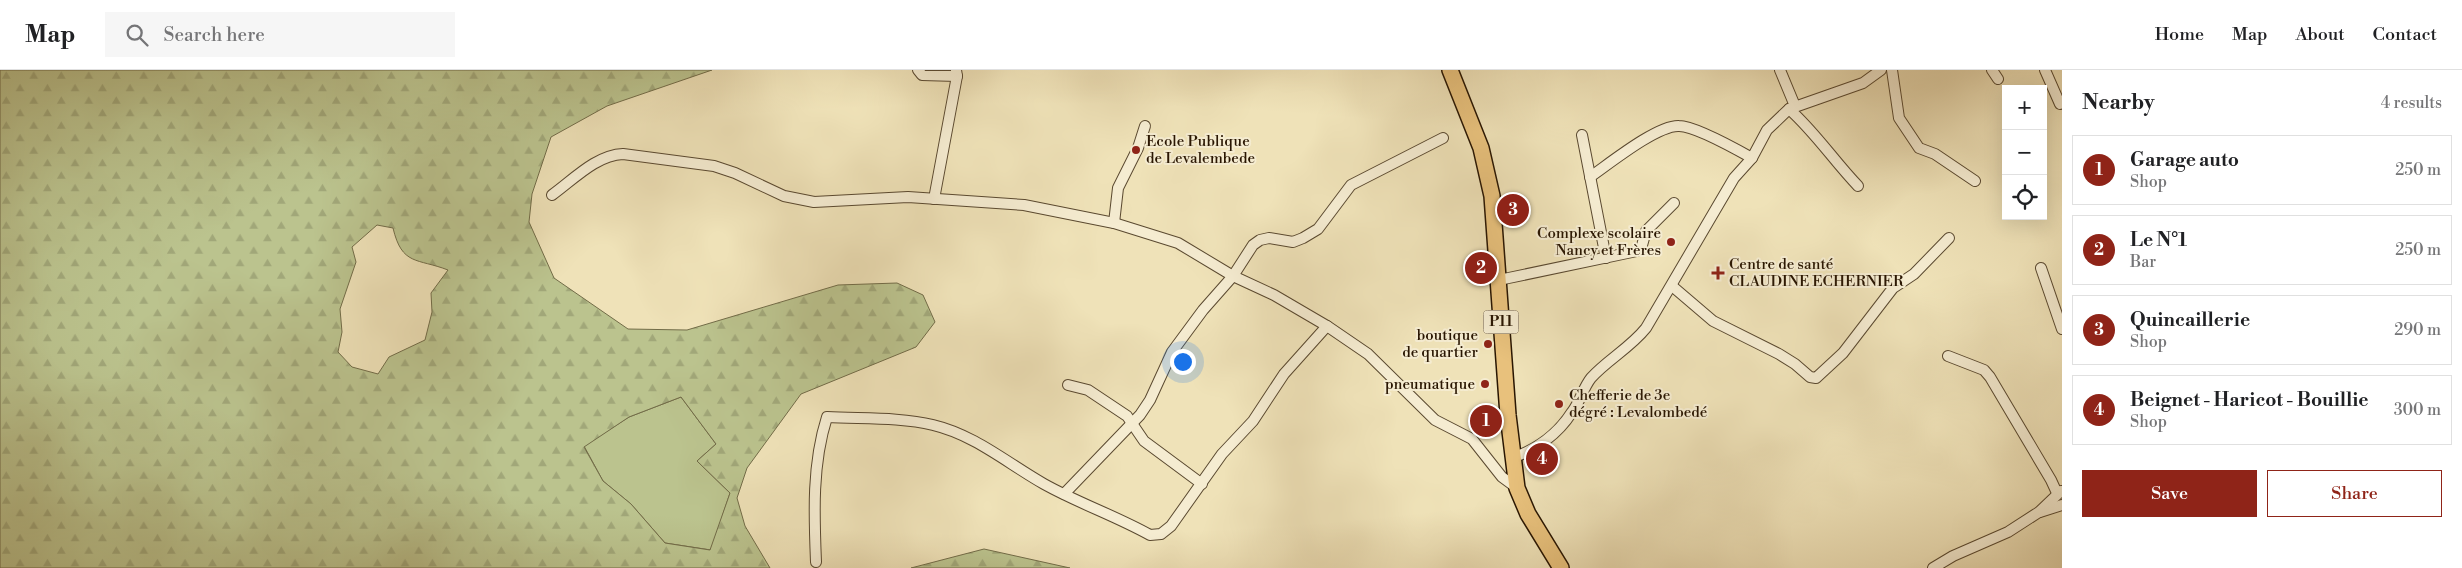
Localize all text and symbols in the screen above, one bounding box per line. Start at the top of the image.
search box [105,12,455,57]
text: Map [25,20,75,50]
icon: search [123,21,151,49]
text: Search here [163,23,265,47]
text: Home [2155,23,2204,46]
text: Map [2232,23,2268,46]
text: About [2296,23,2345,46]
text: Contact [2373,23,2437,46]
map controls [2002,85,2047,220]
button: + [2002,85,2047,130]
text: Nearby [2082,90,2155,116]
text: 4 results [2381,93,2442,113]
button: − [2002,130,2047,175]
place label: Ecole Publique de Levalembede [1146,132,1255,168]
marker: Ecole Publique de Levalembede [1130,144,1142,156]
text: Garage auto [2130,148,2239,172]
text: 1 [2095,160,2103,180]
text: 250 m [2395,160,2441,180]
text: Shop [2130,172,2167,192]
button: locate [2002,175,2047,220]
pin: 3 [1497,191,1529,229]
place label: Complexe scolaire Nancy et Frères [1537,224,1661,260]
text: Le N°1 [2130,228,2187,252]
marker: Complexe scolaire Nancy et Frères [1665,236,1677,248]
text: 2 [2094,240,2104,260]
text: 250 m [2395,240,2441,260]
pin: 2 [1465,249,1497,287]
text: Bar [2130,252,2156,272]
place label: Centre de santé CLAUDINE ECHERNIER [1729,255,1904,291]
marker: Centre de santé CLAUDINE ECHERNIER [1711,266,1725,280]
text: Quincaillerie [2130,308,2250,332]
road number: P11 [1484,310,1518,334]
text: 3 [2094,320,2104,340]
text: 290 m [2394,320,2441,340]
place label: boutique de quartier [1402,326,1479,362]
text: Shop [2130,332,2167,352]
marker: boutique de quartier [1482,338,1494,350]
your location [1170,349,1196,375]
place label: pneumatique [1385,375,1475,394]
marker: pneumatique [1479,378,1491,390]
place label: Chefferie de 3e dégré : Levalombedé [1569,386,1707,422]
text: Beignet - Haricot - Bouillie [2130,388,2369,412]
marker: Chefferie de 3e dégré : Levalombedé [1553,398,1565,410]
text: 4 [2094,400,2104,420]
text: 300 m [2394,400,2441,420]
pin: 1 [1470,402,1502,440]
text: Shop [2130,412,2167,432]
pin: 4 [1526,440,1558,478]
button: Save [2082,470,2257,517]
button: Share [2267,470,2442,517]

